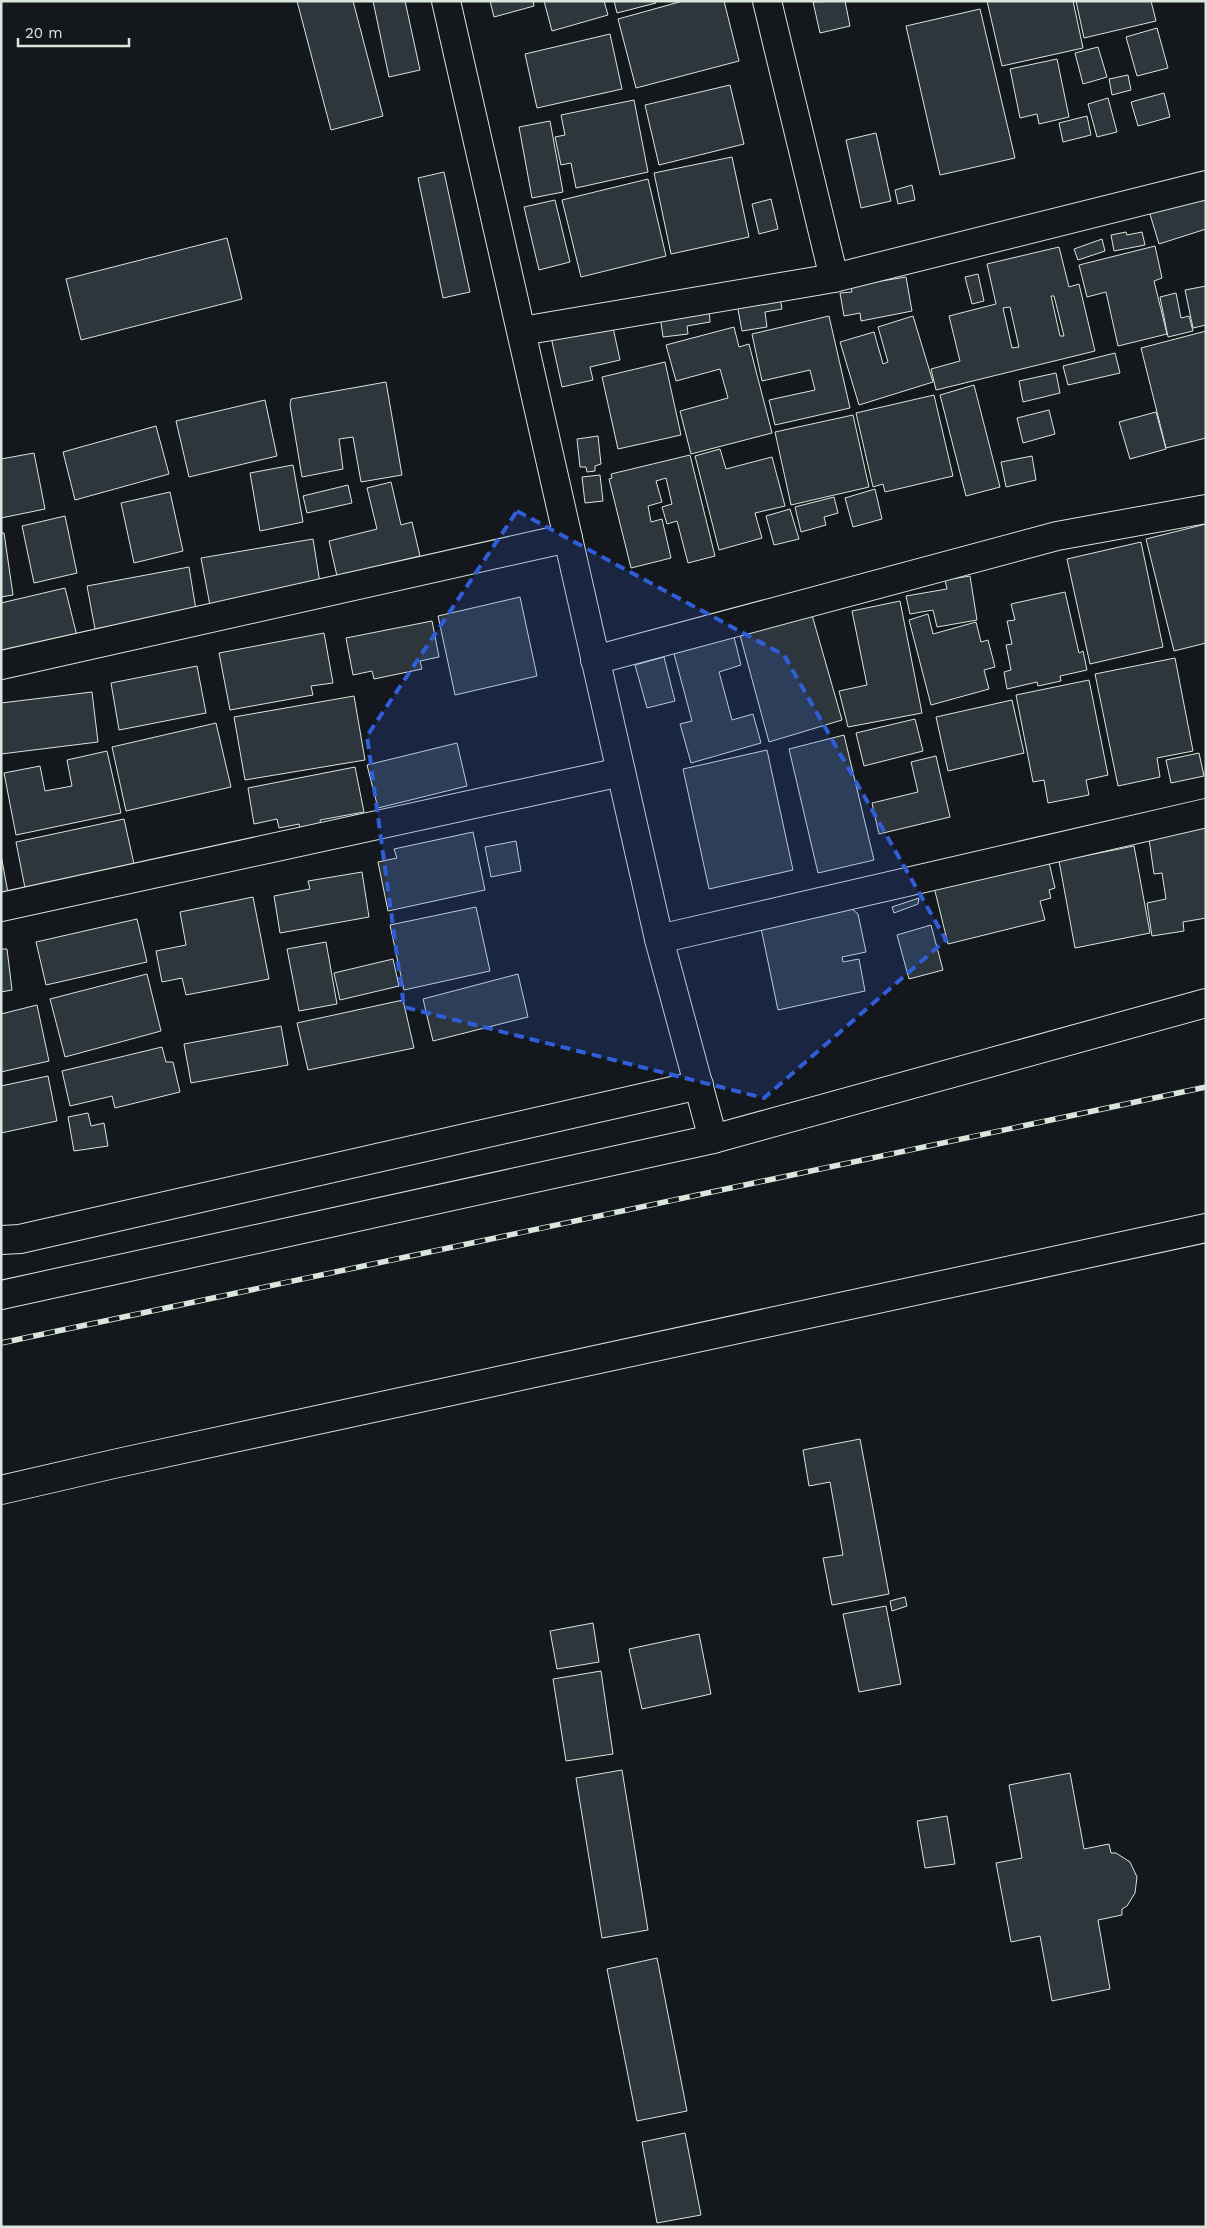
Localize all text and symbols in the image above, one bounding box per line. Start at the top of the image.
scale bar [18,15,129,47]
text: 20 m [25,24,63,42]

